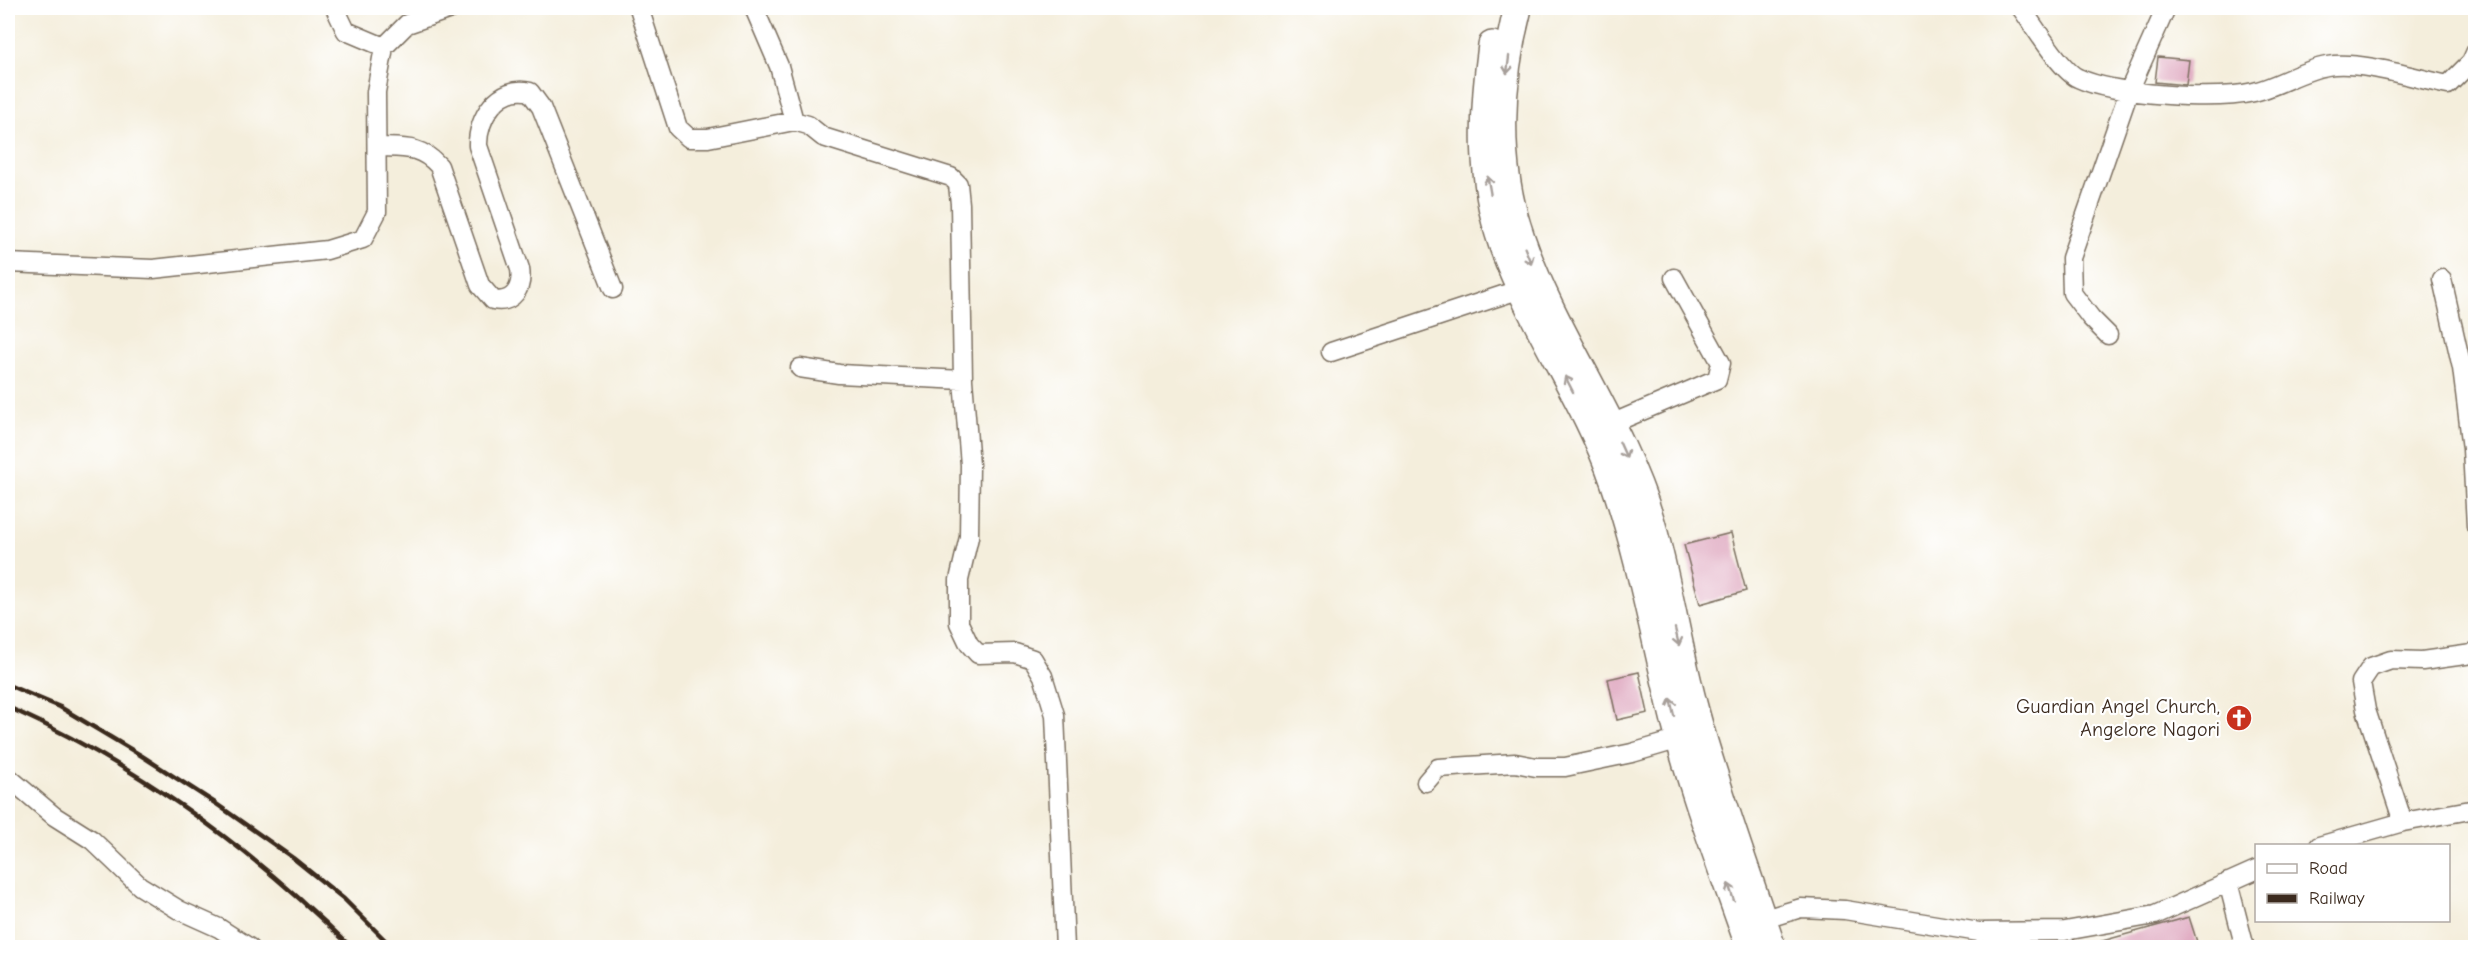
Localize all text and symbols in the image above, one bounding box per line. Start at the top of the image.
one-way arrow [1502,55,1513,74]
one-way arrow [1484,175,1495,195]
one-way arrow [1523,247,1534,265]
one-way arrow [1562,376,1574,394]
one-way arrow [1618,441,1629,459]
one-way arrow [1672,627,1684,646]
place label: Guardian Angel Church, Angelore Nagori [2016,695,2220,741]
one-way arrow [1665,697,1677,716]
church icon: Guardian Angel Church, Angelore Nagori [2224,703,2254,733]
legend [2255,844,2450,922]
text: Road [2309,858,2348,879]
one-way arrow [1725,883,1736,902]
text: Railway [2309,888,2366,909]

